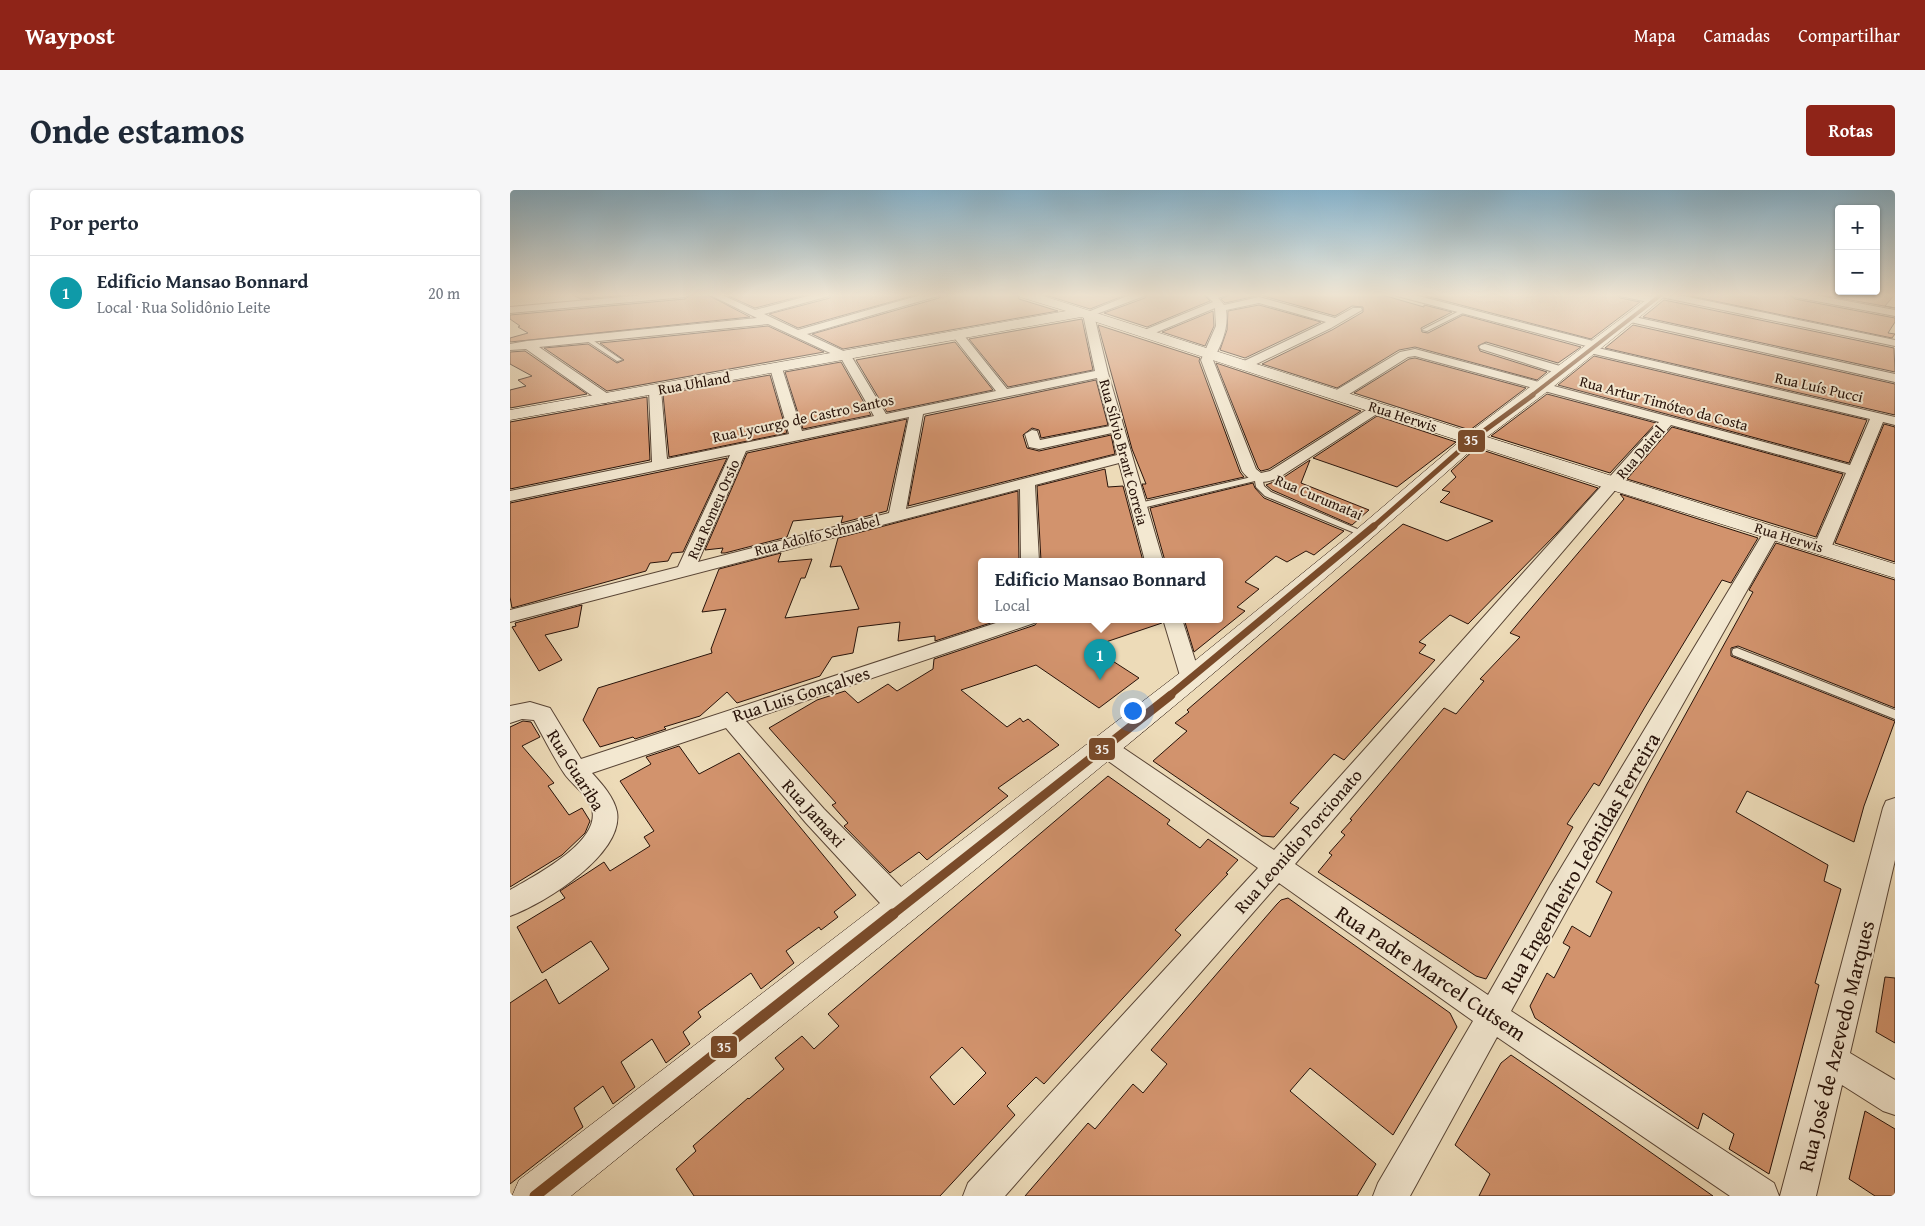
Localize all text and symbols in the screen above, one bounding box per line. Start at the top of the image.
text: Waypost [25,18,115,53]
text: Mapa [1634,22,1675,49]
text: Camadas [1703,22,1770,49]
text: Compartilhar [1798,22,1900,49]
text: Onde estamos [30,105,245,156]
button: Rotas [1806,105,1895,156]
map controls [1835,205,1880,295]
button: + [1835,205,1880,250]
text: Por perto [50,207,139,238]
button: − [1835,250,1880,295]
text: Edificio Mansao Bonnard [97,267,308,295]
text: 1 [62,281,70,305]
text: 20 m [428,281,460,305]
text: Local · Rua Solidônio Leite [97,295,271,319]
street label: Rua Uhland [656,366,732,400]
street label: Rua Luís Pucci [1773,367,1865,407]
street label: Rua Artur Timóteo da Costa [1577,370,1751,436]
street label: Rua Sílvio Brant Correia [1094,377,1154,527]
street label: Rua Lycurgo de Castro Santos [710,389,896,447]
street label: Rua Herwis [1366,395,1440,437]
street label: Rua Dairel [1611,421,1669,483]
line badge: 35 [1457,429,1486,453]
text: 35 [1464,430,1478,450]
street label: Rua Romeu Orsio [682,455,745,562]
street label: Rua Curumatai [1272,469,1366,525]
street label: Rua Adolfo Schnabel [752,509,882,561]
street label: Rua Herwis [1752,517,1826,557]
popup [978,558,1223,623]
text: Edificio Mansao Bonnard [995,565,1206,593]
text: Local [995,593,1030,617]
pin: 1 [1084,639,1116,680]
street label: Rua Luis Gonçalves [729,659,873,729]
your location [1120,698,1146,724]
street label: Rua Guariba [540,724,612,816]
street label: Rua Engenheiro Leônidas Ferreira [1492,727,1668,999]
line badge: 35 [1088,737,1116,761]
text: 35 [1095,739,1109,759]
street label: Rua Leonidio Porcionato [1227,763,1369,919]
street label: Rua Jamaxi [776,773,852,853]
street label: Rua Padre Marcel Cutsem [1330,898,1532,1048]
street label: Rua José de Azevedo Marques [1790,917,1882,1175]
line badge: 35 [710,1035,738,1059]
text: 35 [717,1037,731,1057]

